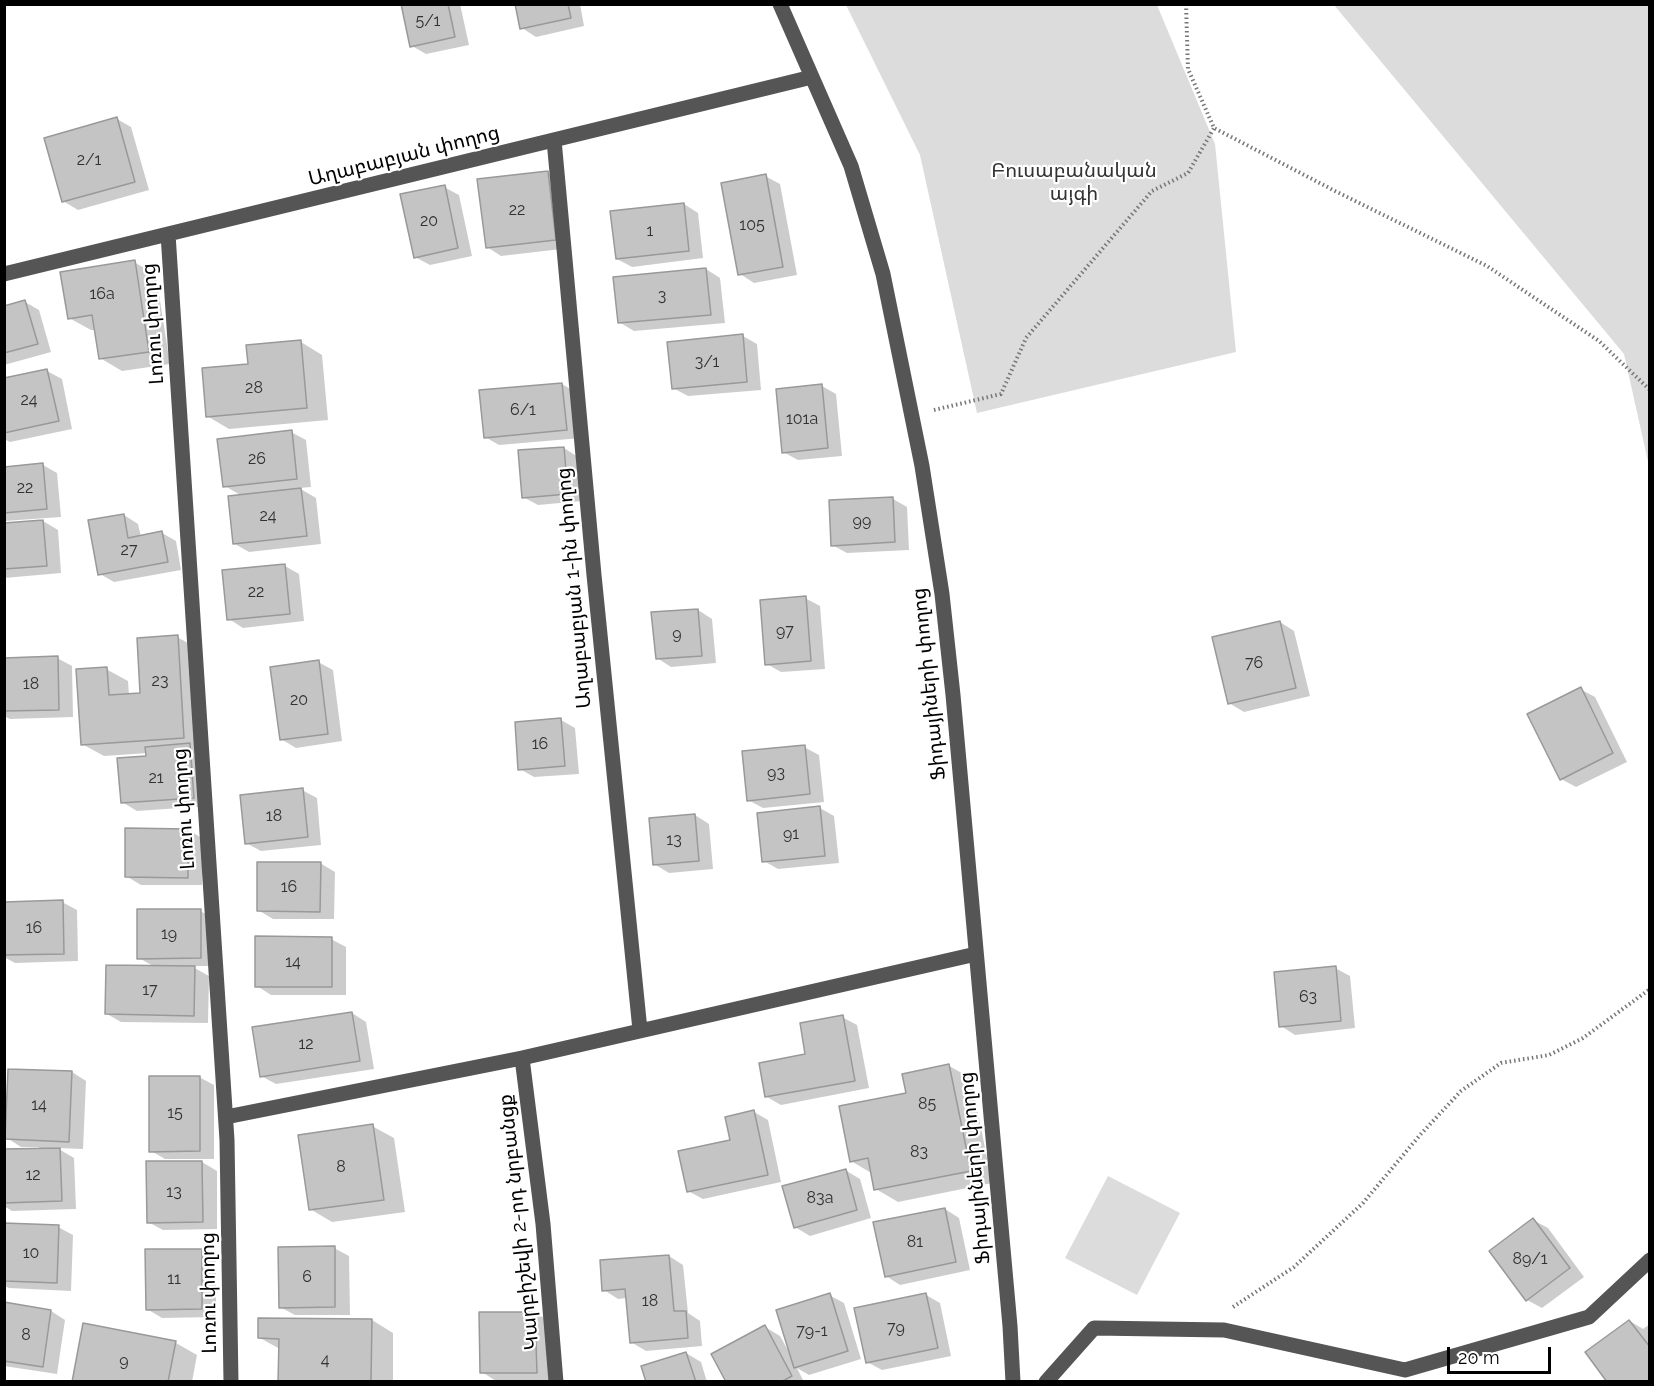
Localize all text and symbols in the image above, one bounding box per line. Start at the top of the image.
house number: 5/1 [416,11,440,31]
street label: Աղաբաբյան փողոց [306,121,502,191]
house number: 2/1 [77,150,101,170]
park label: Բուսաբանական այգի [991,159,1157,206]
house number: 22 [509,200,525,220]
house number: 20 [420,211,438,231]
house number: 105 [739,215,765,235]
house number: 1 [647,221,653,241]
street label: Լոռու փողոց [137,262,169,386]
house number: 16a [89,284,115,304]
house number: 3 [658,286,666,306]
house number: 3/1 [695,352,719,372]
house number: 28 [245,378,263,398]
house number: 24 [20,390,38,410]
house number: 6/1 [510,400,536,420]
house number: 101a [786,409,818,429]
house number: 26 [248,449,266,469]
street label: Աղաբաբյան 1-ին փողոց [552,467,596,709]
house number: 22 [17,478,33,498]
house number: 24 [259,506,277,526]
house number: 99 [853,511,871,531]
house number: 27 [121,540,137,560]
house number: 22 [248,582,264,602]
street label: Ֆիդայիների փողոց [907,587,951,781]
house number: 97 [776,621,794,641]
house number: 9 [672,624,682,644]
house number: 76 [1245,653,1263,673]
house number: 23 [152,671,168,691]
house number: 18 [23,674,39,694]
house number: 20 [290,690,308,710]
house number: 16 [532,734,548,754]
street label: Լոռու փողոց [168,747,200,871]
house number: 93 [767,763,785,783]
house number: 21 [148,768,164,788]
house number: 18 [266,806,282,826]
house number: 91 [783,824,799,844]
house number: 13 [666,830,682,850]
house number: 16 [281,877,297,897]
house number: 16 [26,918,42,938]
house number: 19 [161,924,177,944]
house number: 14 [285,952,301,972]
house number: 17 [142,980,158,1000]
house number: 63 [1299,987,1317,1007]
house number: 12 [298,1034,314,1054]
street label: Ֆիդայիների փողոց [955,1071,995,1265]
street label: Կարբիշեվի 2-րդ նրբանցք [494,1093,544,1351]
house number: 85 [918,1094,936,1114]
house number: 14 [31,1095,47,1115]
house number: 15 [167,1103,183,1123]
house number: 83 [910,1142,928,1162]
house number: 8 [336,1157,346,1177]
house number: 12 [25,1165,41,1185]
house number: 13 [166,1182,182,1202]
house number: 83a [807,1188,833,1208]
street label: Լոռու փողոց [196,1232,222,1354]
house number: 81 [907,1232,923,1252]
house number: 10 [23,1243,39,1263]
house number: 89/1 [1512,1249,1548,1269]
house number: 6 [302,1267,312,1287]
house number: 11 [167,1269,181,1289]
house number: 18 [642,1291,658,1311]
house number: 79 [887,1318,905,1338]
house number: 79-1 [796,1321,828,1341]
house number: 8 [21,1325,31,1345]
scale bar [1450,1335,1554,1373]
text: 20 m [1458,1347,1500,1368]
house number: 4 [321,1350,329,1370]
house number: 9 [119,1351,129,1371]

